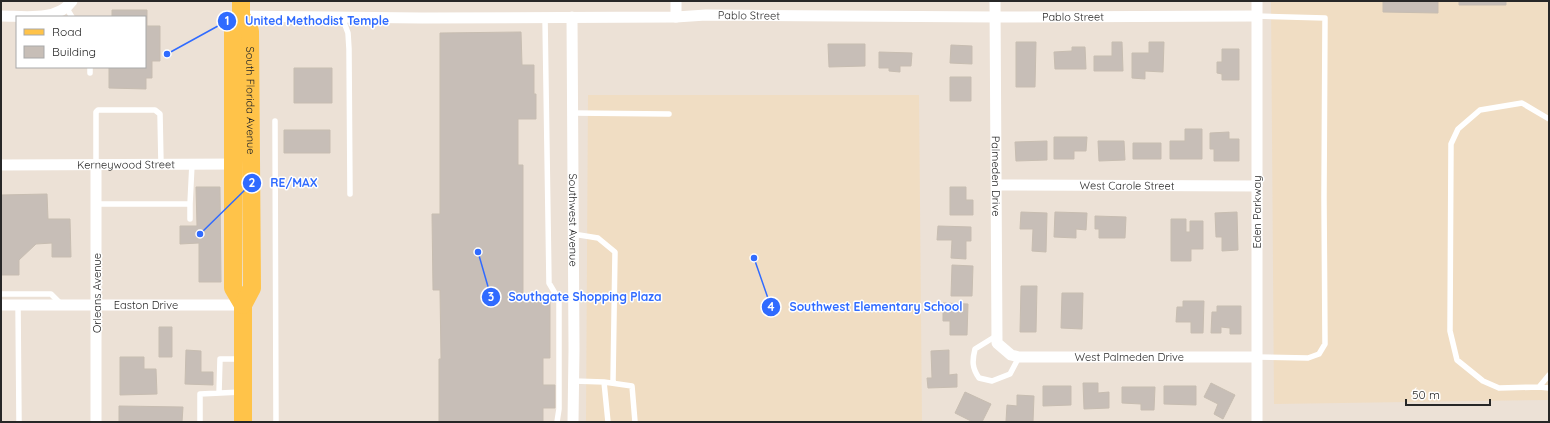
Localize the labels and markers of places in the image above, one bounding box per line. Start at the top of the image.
callout: United Methodist Temple [217,9,397,33]
callout: RE/MAX [242,171,325,195]
callout: Southgate Shopping Plaza [481,285,670,309]
callout: Southwest Elementary School [761,295,970,319]

